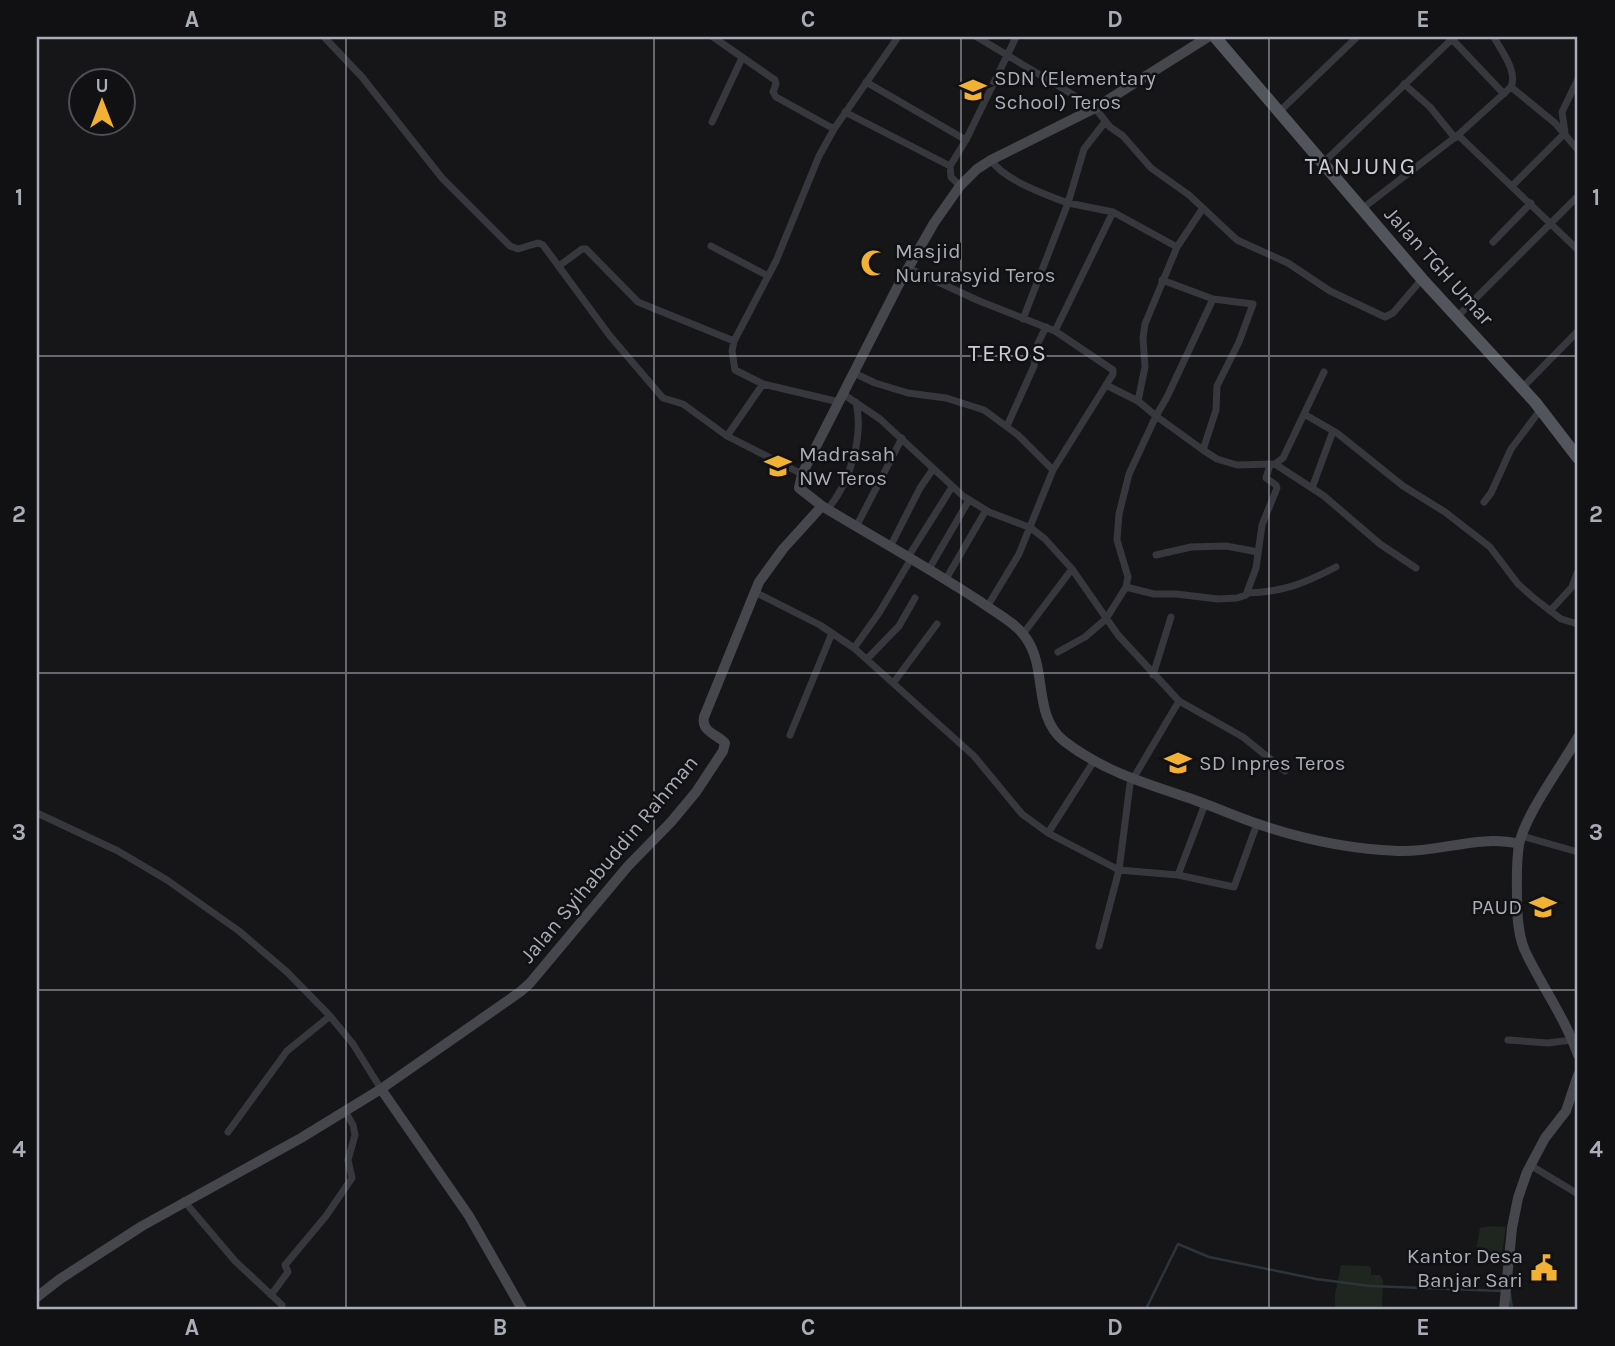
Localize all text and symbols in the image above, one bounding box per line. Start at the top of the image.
text: A [185,6,199,33]
text: B [493,6,507,33]
text: C [801,6,815,33]
text: D [1107,6,1123,33]
text: E [1416,6,1430,33]
north arrow [66,66,136,136]
place label: SDN (Elementary School) Teros [994,66,1156,114]
text: U [95,75,109,97]
school or university icon: SDN (Elementary School) Teros [958,75,988,105]
district label: TANJUNG [1305,152,1417,180]
text: 1 [15,184,23,211]
text: 1 [1592,184,1600,211]
street label: Jalan TGH Umar [1380,202,1499,330]
place label: Masjid Nururasyid Teros [895,239,1055,287]
mosque icon: Masjid Nururasyid Teros [859,248,889,278]
district label: TEROS [968,339,1048,367]
place label: Madrasah NW Teros [799,442,895,490]
school or university icon: Madrasah NW Teros [763,451,793,481]
text: 2 [12,501,26,528]
text: 2 [1589,501,1603,528]
school or university icon: SD Inpres Teros [1163,748,1193,778]
street label: Jalan Syihabuddin Rahman [515,751,703,967]
place label: SD Inpres Teros [1199,751,1346,775]
text: 3 [12,819,26,846]
text: 3 [1589,819,1603,846]
school or university icon: PAUD [1528,892,1558,922]
place label: PAUD [1472,895,1522,919]
text: 4 [12,1136,26,1163]
text: 4 [1589,1136,1603,1163]
place label: Kantor Desa Banjar Sari [1407,1244,1523,1292]
public building icon: Kantor Desa Banjar Sari [1529,1253,1559,1283]
text: A [185,1314,199,1341]
text: B [493,1314,507,1341]
text: C [801,1314,815,1341]
text: D [1107,1314,1123,1341]
text: E [1416,1314,1430,1341]

